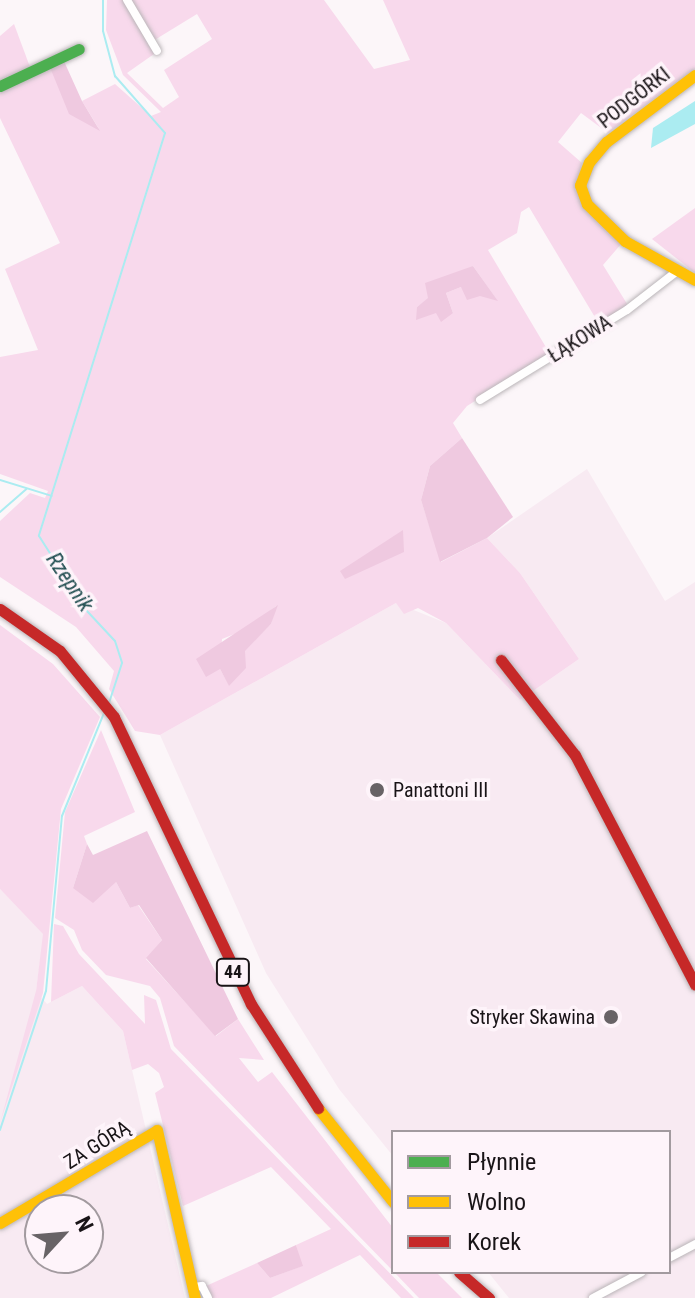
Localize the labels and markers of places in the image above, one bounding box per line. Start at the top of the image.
place label: Panattoni III [393,778,488,802]
marker: Panattoni III [368,781,386,799]
place label: Stryker Skawina [469,1005,595,1029]
marker: Stryker Skawina [602,1008,620,1026]

